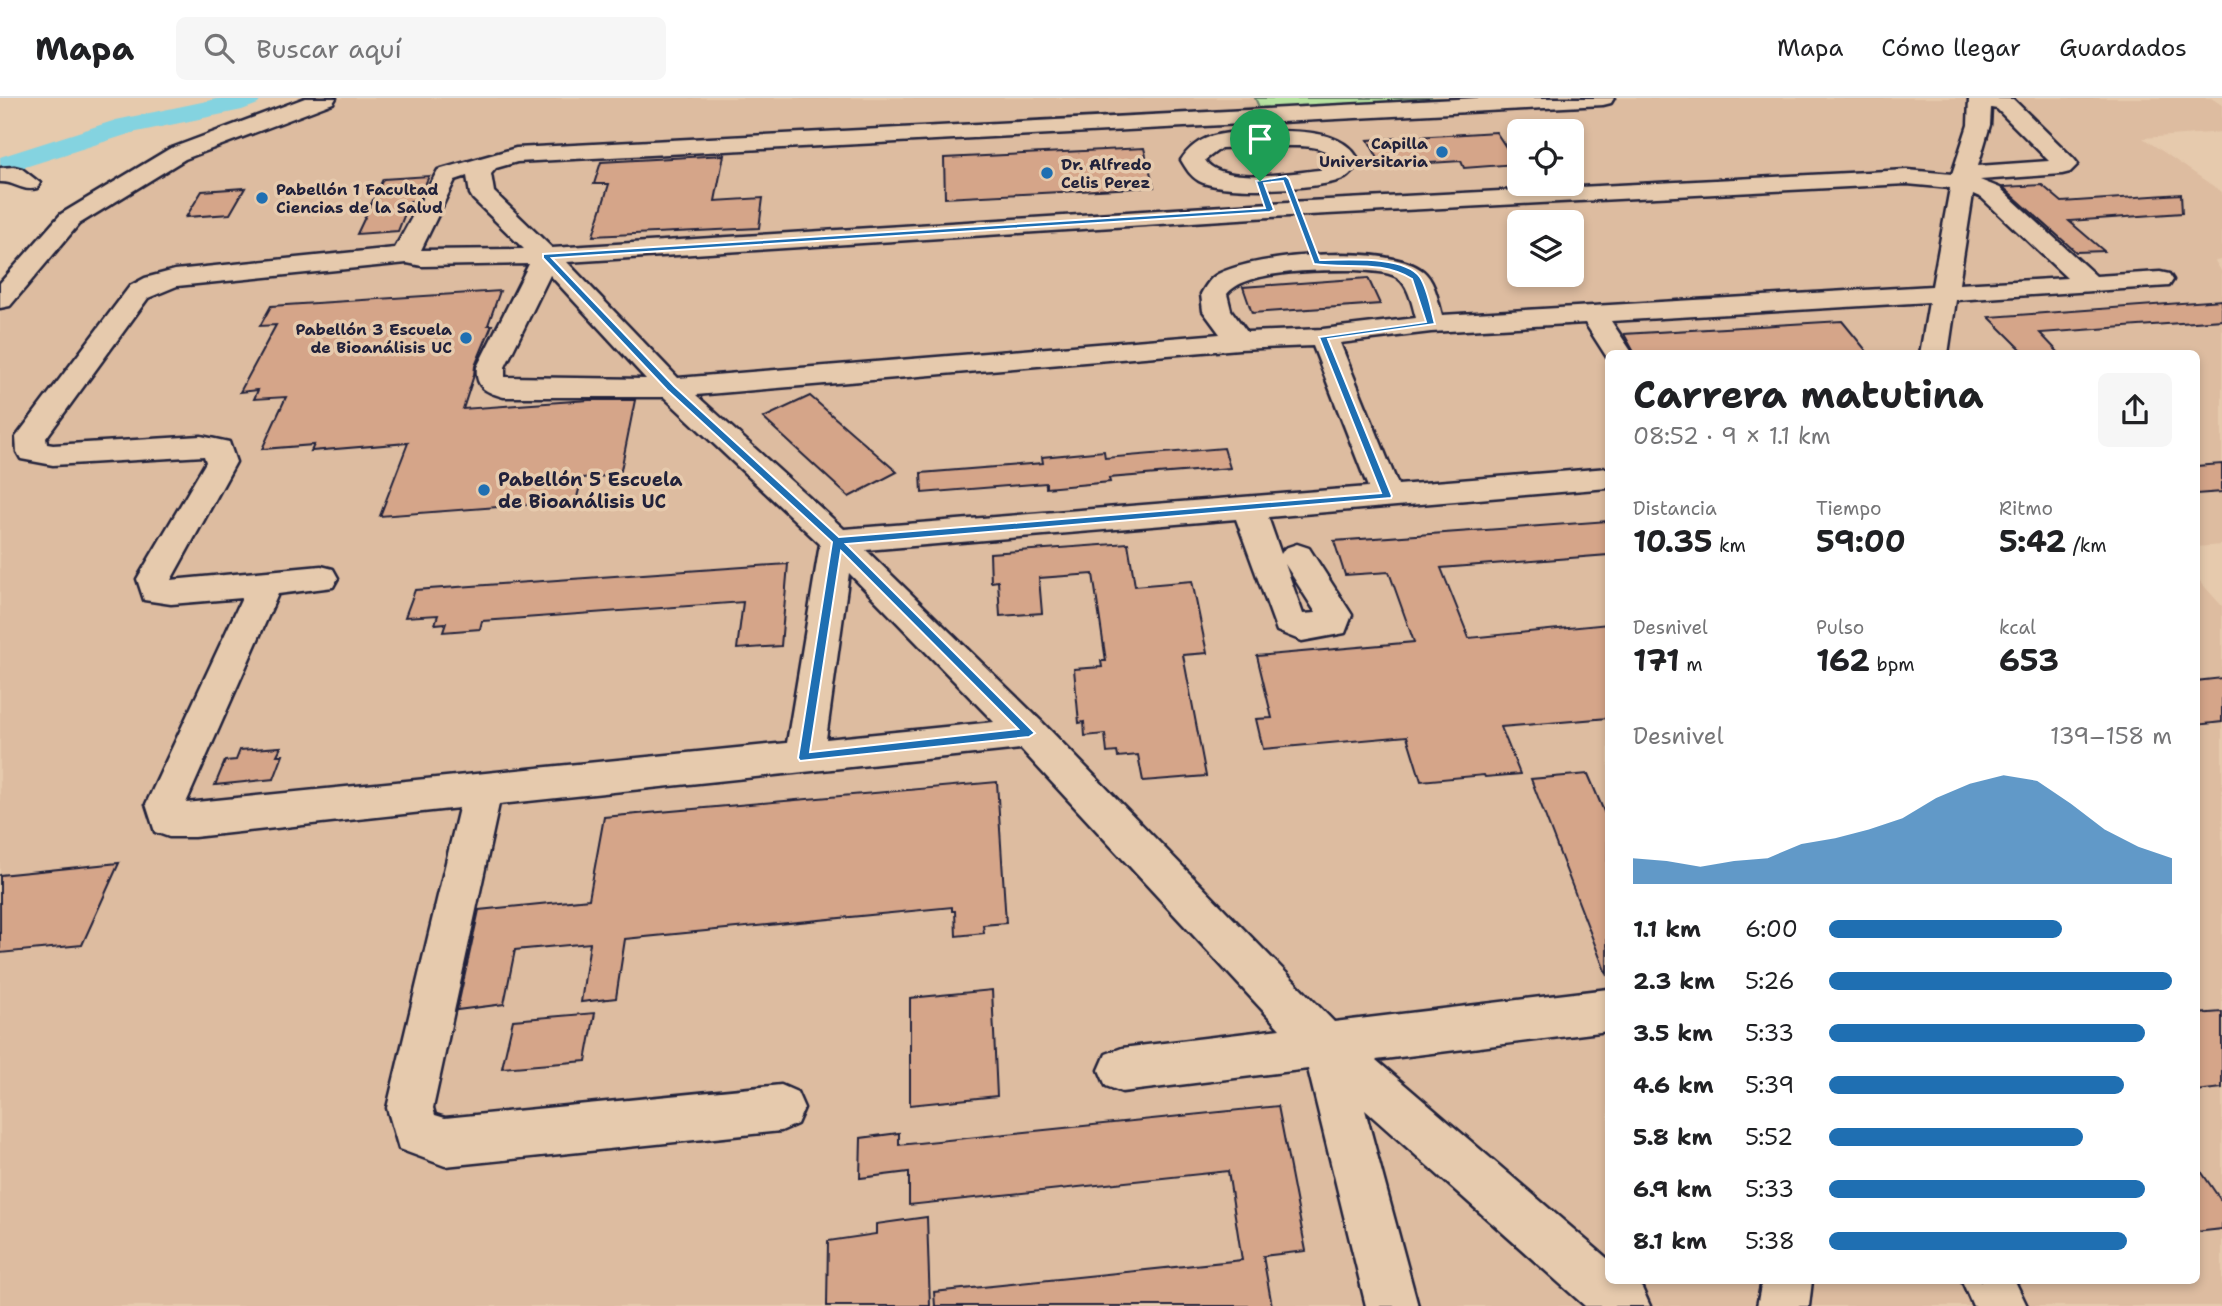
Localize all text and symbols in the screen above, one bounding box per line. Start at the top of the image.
search box [176,17,666,80]
text: Mapa [35,26,134,71]
icon: search [200,29,238,67]
text: Buscar aquí [256,31,402,66]
text: Mapa [1777,32,1843,64]
text: Cómo llegar [1881,32,2021,64]
text: Guardados [2059,32,2187,64]
pin [1230,109,1290,181]
map controls [1507,119,1584,287]
button: locate [1507,119,1584,196]
icon: arrive [1241,120,1279,158]
place label: Capilla Universitaria [1319,133,1428,172]
marker: Capilla Universitaria [1434,144,1450,160]
place label: Dr. Alfredo Celis Perez [1061,154,1152,193]
marker: Dr. Alfredo Celis Perez [1039,165,1055,181]
place label: Pabellón 1 Facultad Ciencias de la Salud [276,179,443,218]
marker: Pabellón 1 Facultad Ciencias de la Salud [254,190,270,206]
button: layers [1507,210,1584,287]
place label: Pabellón 3 Escuela de Bioanálisis UC [295,319,452,358]
marker: Pabellón 3 Escuela de Bioanálisis UC [458,330,474,346]
text: Carrera matutina [1633,369,1984,420]
button: share [2098,373,2172,447]
text: 08:52 · 9 × 1.1 km [1633,421,1831,451]
place label: Pabellón 5 Escuela de Bioanálisis UC [498,467,682,514]
marker: Pabellón 5 Escuela de Bioanálisis UC [476,482,492,498]
text: Distancia [1633,496,1717,521]
text: Tiempo [1816,496,1882,521]
text: Ritmo [1999,496,2053,521]
text: 10.35 [1633,521,1713,562]
text: 59:00 [1816,521,1906,562]
text: 5:42 [1999,521,2066,562]
text: km [1713,533,1746,558]
text: /km [2066,533,2107,558]
text: Desnivel [1633,615,1708,640]
text: Pulso [1816,615,1864,640]
text: kcal [1999,615,2036,640]
text: 171 [1633,640,1680,681]
text: 162 [1816,640,1870,681]
text: 653 [1999,640,2059,681]
text: m [1680,652,1703,677]
text: bpm [1870,652,1915,677]
text: Desnivel [1633,721,1724,751]
text: 139–158 m [2050,721,2172,751]
text: 1.1 km [1633,914,1701,944]
text: 6:00 [1745,914,1798,944]
text: 2.3 km [1633,966,1715,996]
text: 5:26 [1745,966,1795,996]
text: 3.5 km [1633,1018,1713,1048]
text: 5:33 [1745,1018,1794,1048]
text: 4.6 km [1633,1070,1714,1100]
text: 5:39 [1745,1070,1794,1100]
text: 5.8 km [1633,1122,1712,1152]
text: 5:52 [1745,1122,1793,1152]
text: 6.9 km [1633,1174,1712,1204]
text: 5:33 [1745,1174,1794,1204]
text: 8.1 km [1633,1226,1707,1256]
text: 5:38 [1745,1226,1795,1256]

